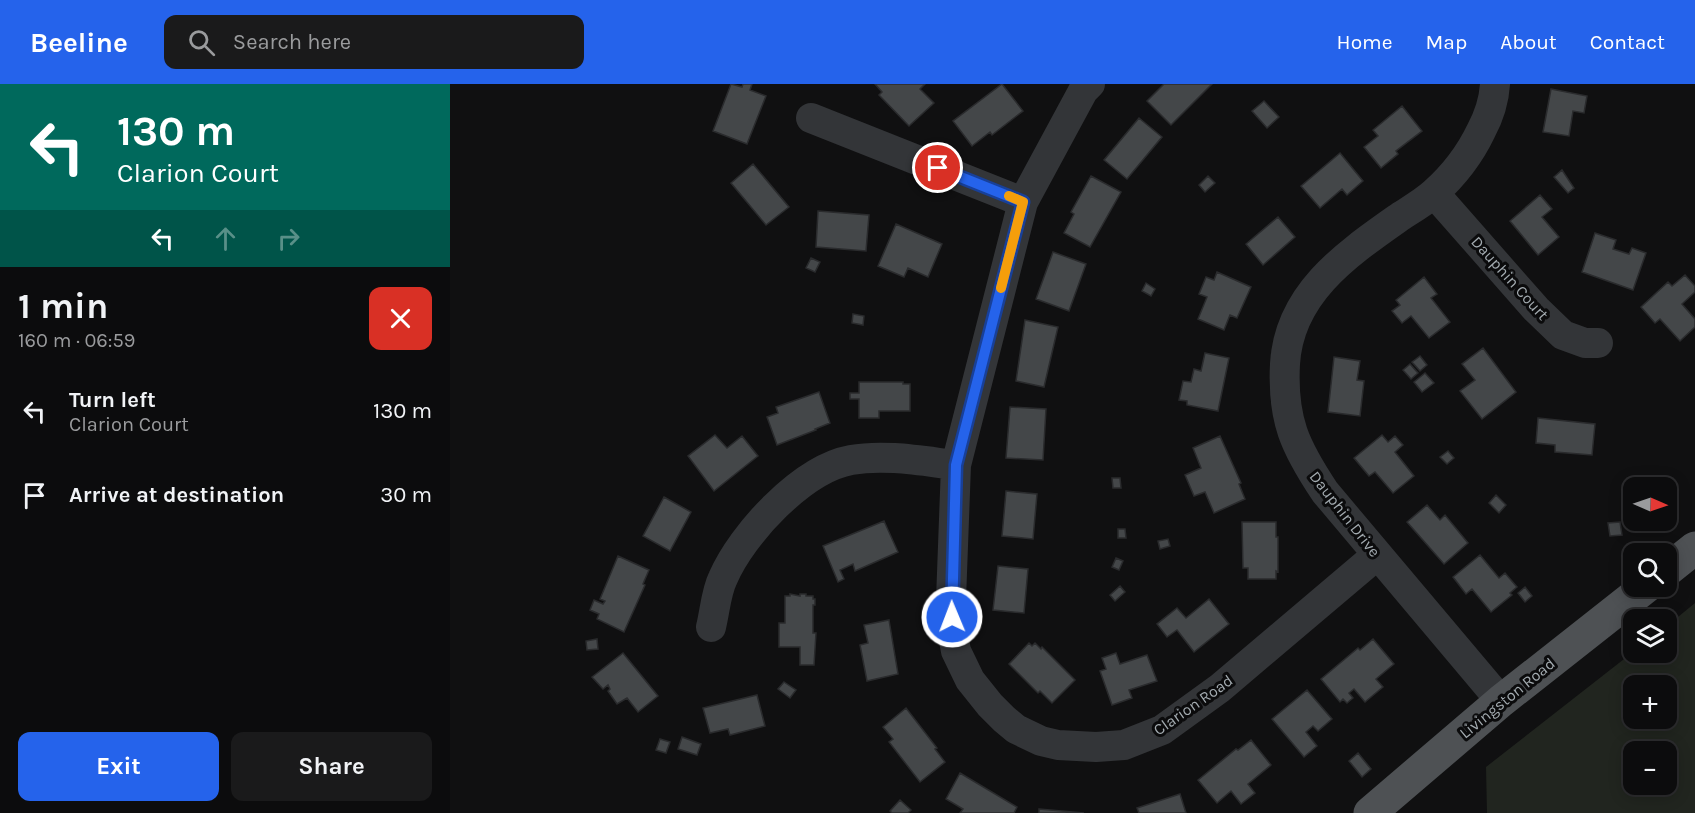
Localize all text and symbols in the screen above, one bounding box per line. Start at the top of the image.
search box [164,15,584,69]
text: Beeline [30,26,128,59]
icon: search [185,26,218,59]
text: Search here [233,29,351,55]
text: Home [1337,30,1393,54]
text: Map [1426,30,1467,54]
text: About [1500,30,1557,54]
text: Contact [1590,30,1665,54]
text: 130 m [117,106,235,156]
icon: left [18,108,96,186]
pin [912,142,963,193]
icon: arrive [921,151,954,184]
text: Clarion Court [117,157,279,189]
icon: left [146,222,179,255]
icon: ahead [209,222,242,255]
icon: right [272,222,305,255]
street label: Dauphin Court [1467,232,1553,324]
text: 1 min [18,285,108,327]
button: close [369,287,432,350]
text: 160 m · 06:59 [18,329,135,352]
text: Turn left [69,387,156,413]
icon: left [18,395,51,428]
text: 130 m [373,398,432,424]
text: Clarion Court [69,413,189,436]
street label: Dauphin Drive [1306,467,1384,561]
north arrow [1623,477,1677,531]
map controls [1623,477,1677,795]
icon: arrive [18,479,51,512]
text: Arrive at destination [69,482,284,508]
text: 30 m [380,482,432,508]
button: search [1623,543,1677,597]
position arrow [920,585,984,649]
button: layers [1623,609,1677,663]
street label: Livingston Road [1455,654,1559,742]
street label: Clarion Road [1150,671,1236,739]
button: + [1623,675,1677,729]
button: Exit [18,732,219,801]
button: Share [231,732,432,801]
button: − [1623,741,1677,795]

